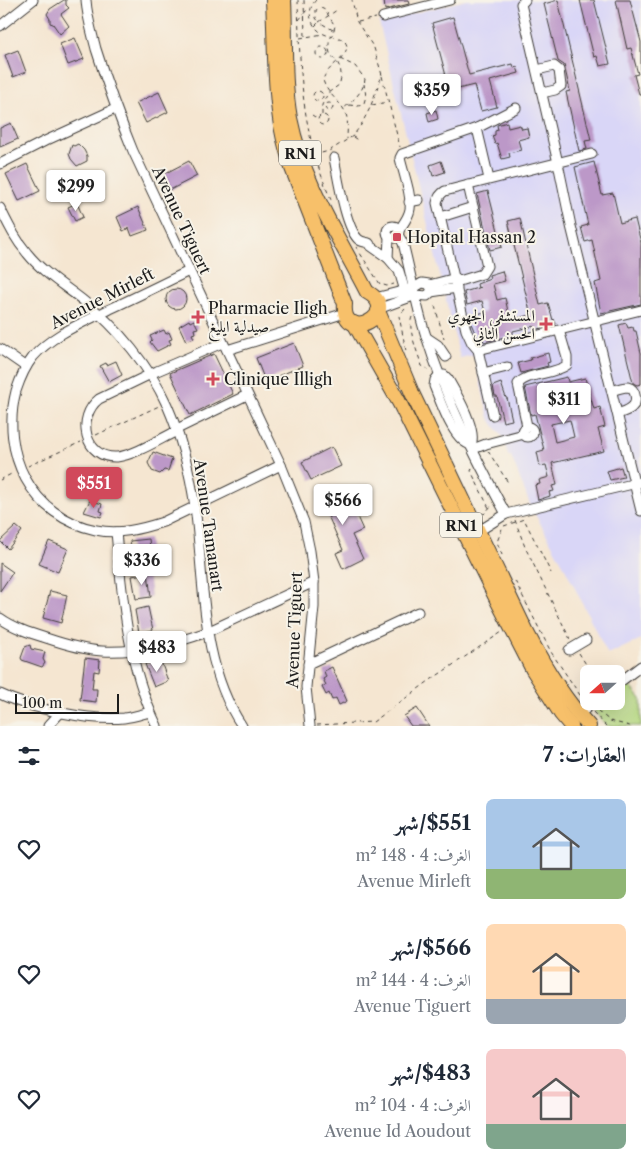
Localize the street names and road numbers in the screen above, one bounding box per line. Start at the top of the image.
road number: RN1 [279,140,321,166]
street label: Avenue Tiguert [148,162,216,278]
street label: Avenue Mirleft [46,263,157,333]
street label: Avenue Tamanart [190,456,228,593]
road number: RN1 [440,512,482,538]
street label: Avenue Tiguert [282,571,306,690]

